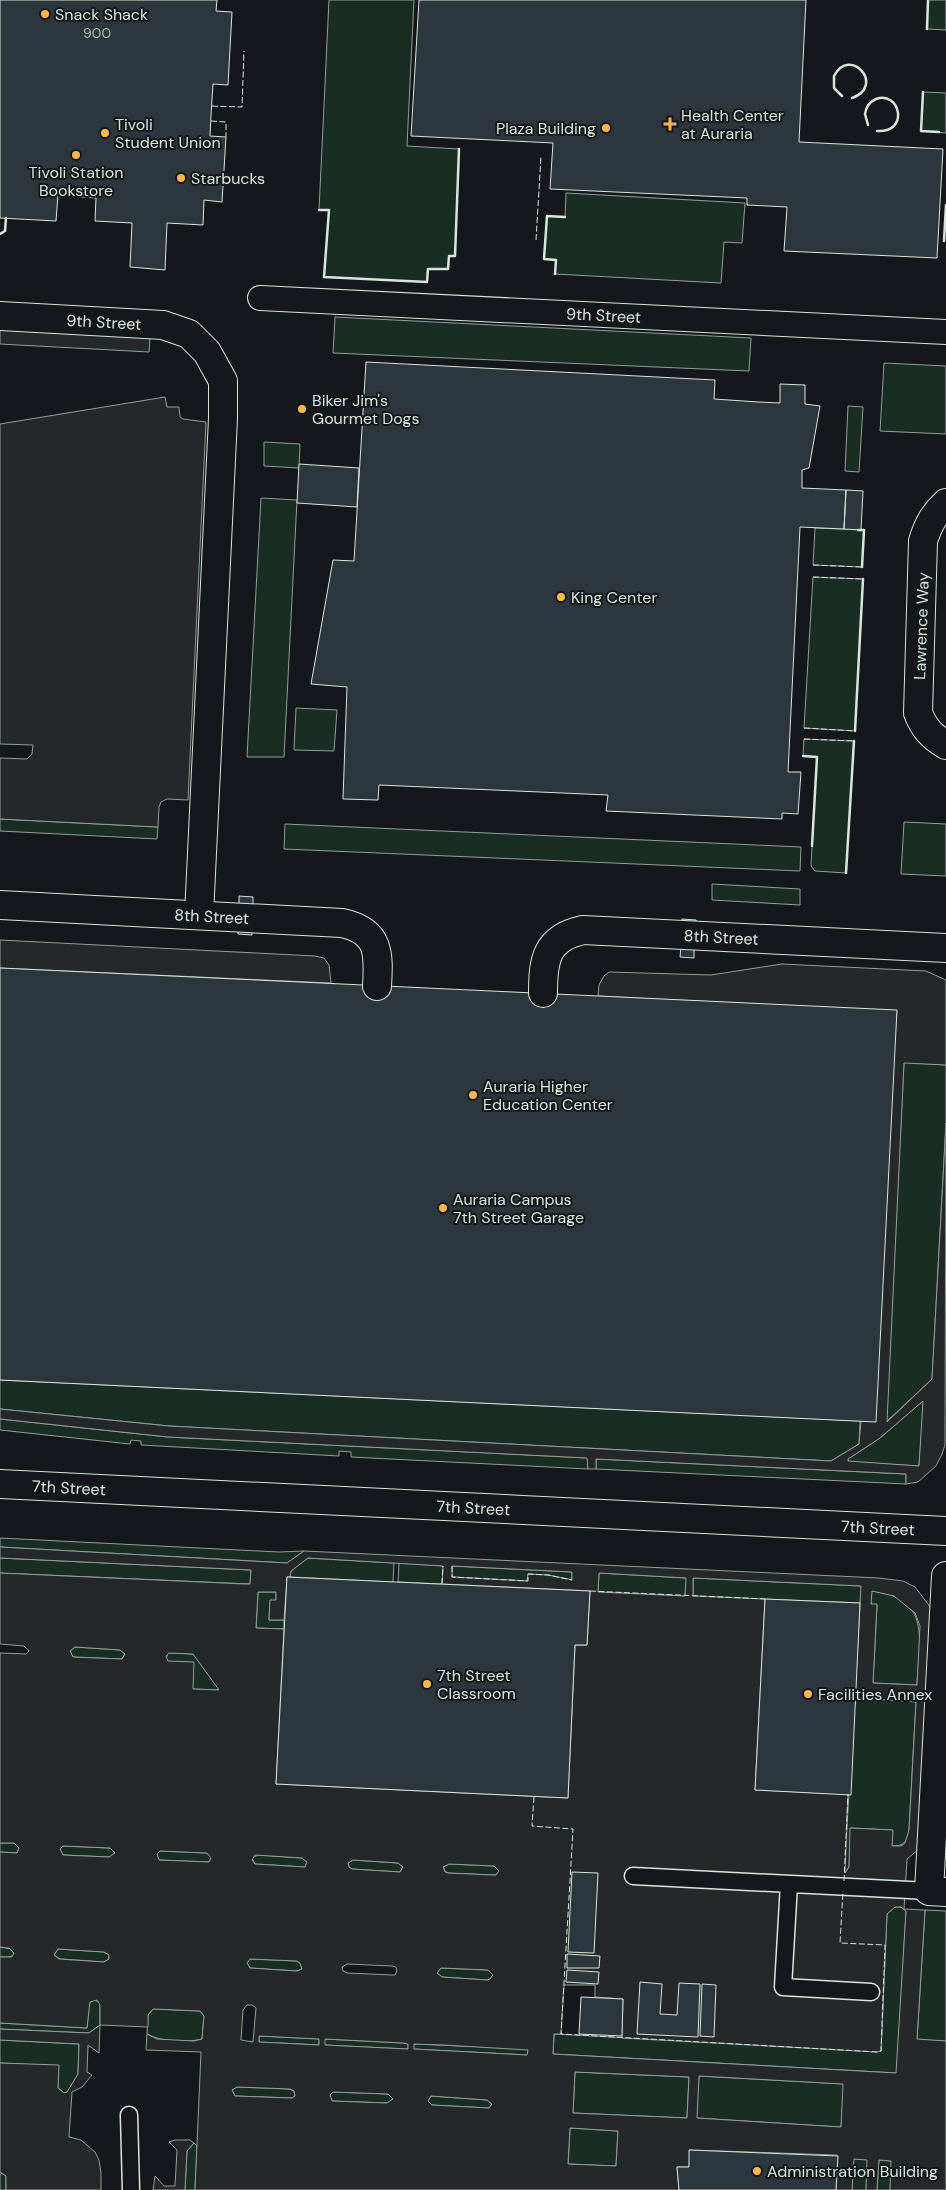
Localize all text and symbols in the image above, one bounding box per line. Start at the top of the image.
place label: Snack Shack [55,4,148,25]
marker: Snack Shack [39,8,51,20]
house number: 900 [83,24,111,42]
place label: Health Center at Auraria [681,105,784,144]
place label: Tivoli Student Union [115,114,221,153]
marker: Health Center at Auraria [663,117,677,131]
place label: Plaza Building [496,118,596,139]
marker: Plaza Building [600,122,612,134]
marker: Tivoli Student Union [99,127,111,139]
marker: Tivoli Station Bookstore [70,149,82,161]
place label: Tivoli Station Bookstore [29,162,123,201]
place label: Starbucks [191,168,265,189]
marker: Starbucks [175,172,187,184]
street label: 9th Street [565,303,642,328]
street label: 9th Street [66,310,142,335]
place label: Biker Jim's Gourmet Dogs [312,390,419,429]
marker: Biker Jim's Gourmet Dogs [296,403,308,415]
street label: Lawrence Way [909,572,934,680]
place label: King Center [571,587,657,608]
marker: King Center [555,591,567,603]
street label: 8th Street [174,904,250,929]
street label: 8th Street [683,925,759,950]
place label: Auraria Higher Education Center [483,1076,613,1115]
marker: Auraria Higher Education Center [467,1089,479,1101]
place label: Auraria Campus 7th Street Garage [453,1189,584,1228]
marker: Auraria Campus 7th Street Garage [437,1202,449,1214]
street label: 7th Street [32,1476,106,1500]
street label: 7th Street [436,1496,511,1520]
street label: 7th Street [841,1516,915,1540]
place label: 7th Street Classroom [437,1665,516,1704]
marker: 7th Street Classroom [421,1678,433,1690]
place label: Facilities Annex [818,1684,932,1705]
marker: Facilities Annex [802,1688,814,1700]
place label: Administration Building [767,2161,938,2182]
marker: Administration Building [751,2165,763,2177]

